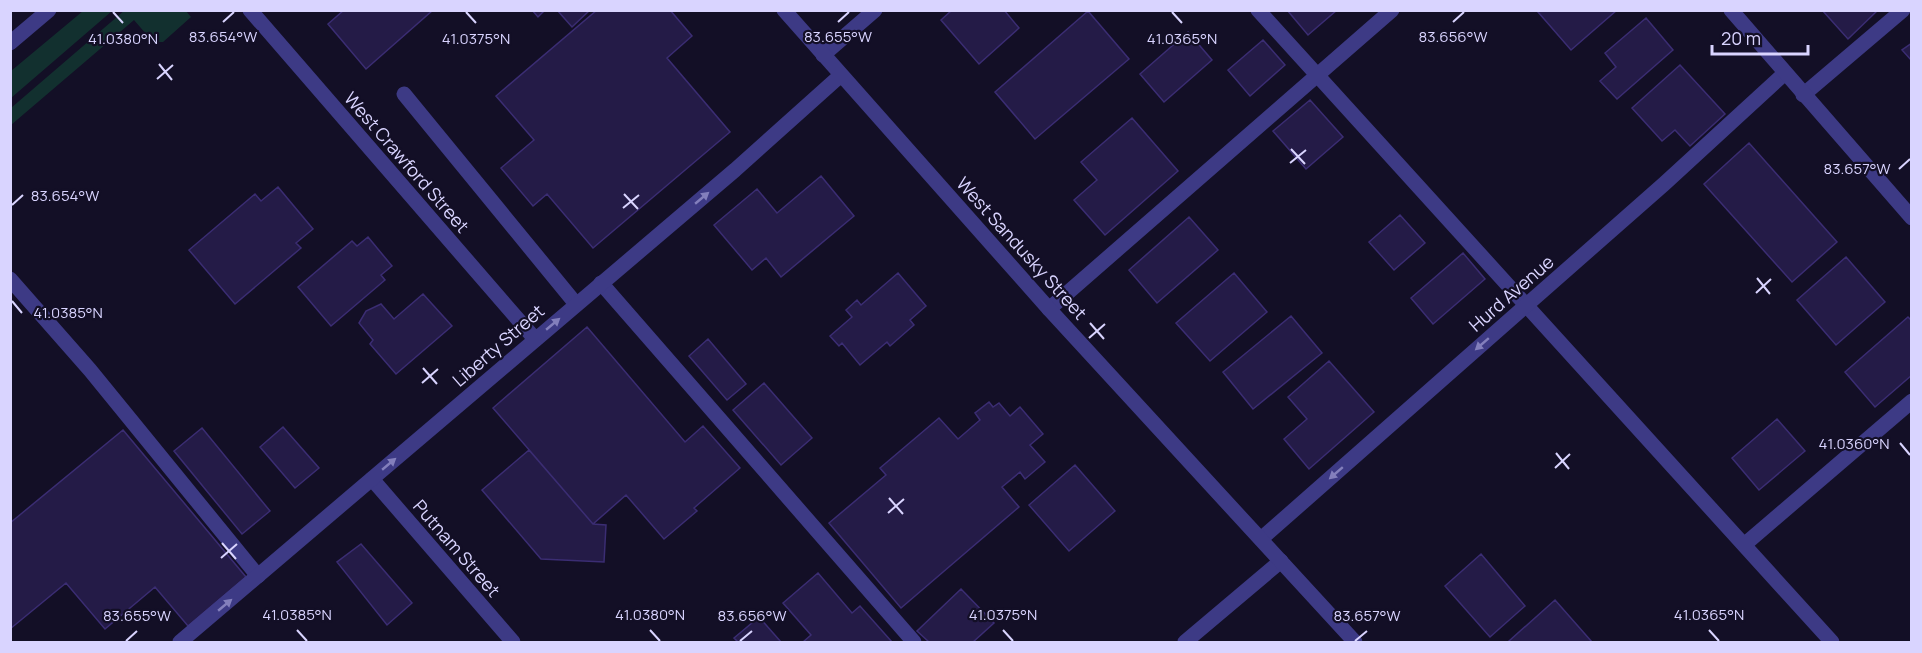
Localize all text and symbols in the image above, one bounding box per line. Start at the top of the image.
scale bar [1712,18,1808,56]
text: 83.654°W [189,26,257,47]
text: 83.655°W [804,26,872,47]
text: 83.656°W [1419,26,1487,47]
text: 20 m [1721,26,1761,50]
text: 41.0380°N [88,28,158,49]
text: 41.0375°N [442,28,510,49]
text: 41.0365°N [1147,28,1217,49]
street label: West Crawford Street [339,87,475,237]
text: 83.657°W [1823,158,1891,179]
street label: West Sandusky Street [952,172,1092,324]
text: 83.654°W [31,185,99,206]
one-way arrow [694,191,710,204]
street label: Hurd Avenue [1463,249,1559,337]
street label: Liberty Street [447,299,549,391]
text: 41.0385°N [33,302,103,323]
one-way arrow [545,317,561,330]
one-way arrow [1475,337,1490,350]
text: 41.0360°N [1819,433,1889,454]
one-way arrow [381,458,396,471]
one-way arrow [1329,466,1344,479]
street label: Putnam Street [408,494,506,602]
one-way arrow [217,598,233,611]
text: 41.0385°N [262,604,332,625]
text: 41.0380°N [615,604,685,625]
text: 41.0375°N [969,604,1037,625]
text: 41.0365°N [1674,604,1744,625]
text: 83.655°W [103,605,171,626]
text: 83.656°W [718,605,786,626]
text: 83.657°W [1333,605,1401,626]

